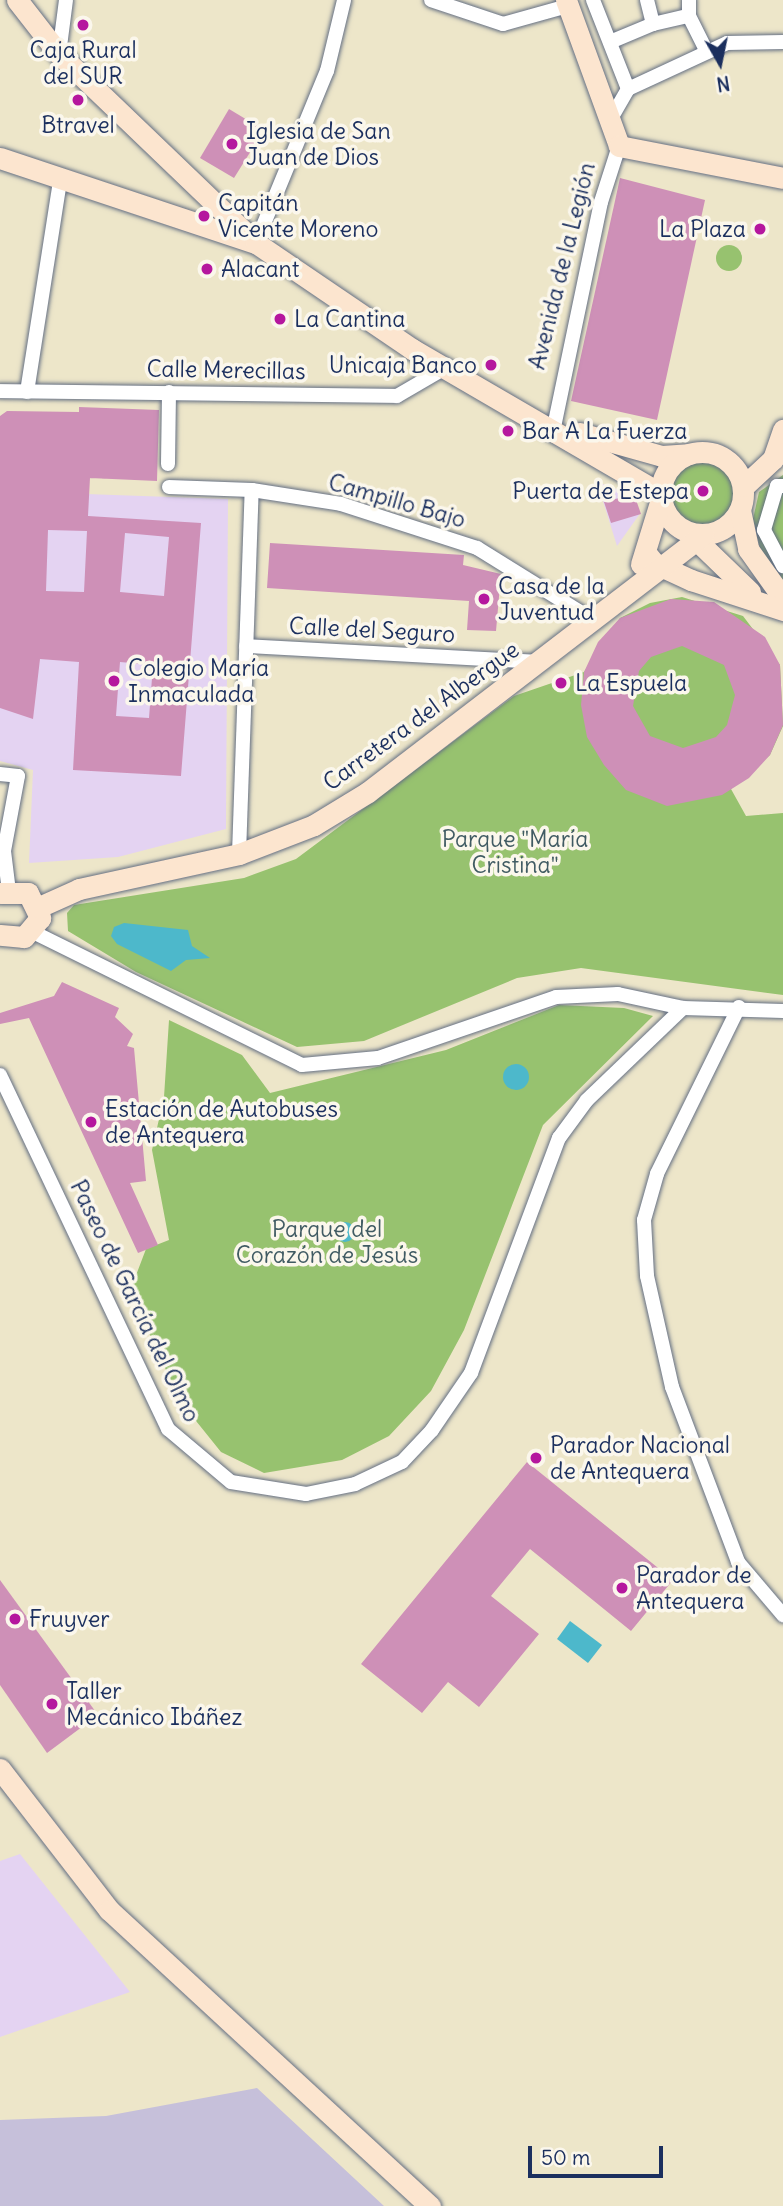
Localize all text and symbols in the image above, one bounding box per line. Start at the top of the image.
marker: Caja Rural del SUR [75,17,91,33]
north arrow [685,28,755,98]
place label: Caja Rural del SUR [29,36,137,90]
text: N [715,71,732,97]
marker: Btravel [70,92,86,108]
place label: Btravel [41,111,115,139]
place label: Iglesia de San Juan de Dios [246,117,391,171]
marker: Iglesia de San Juan de Dios [224,136,240,152]
street label: Avenida de la Legión [523,160,601,372]
place label: Capitán Vicente Moreno [218,189,378,243]
marker: Capitán Vicente Moreno [196,208,212,224]
place label: La Plaza [659,215,746,243]
marker: La Plaza [752,221,768,237]
place label: Alacant [221,255,299,283]
marker: Alacant [199,261,215,277]
place label: La Cantina [294,305,406,333]
marker: La Cantina [272,311,288,327]
place label: Unicaja Banco [329,351,477,379]
street label: Calle Merecillas [146,355,306,385]
marker: Unicaja Banco [483,357,499,373]
place label: Bar A La Fuerza [522,417,687,445]
marker: Bar A La Fuerza [500,423,516,439]
street label: Campillo Bajo [325,468,469,534]
place label: Puerta de Estepa [512,477,689,505]
marker: Puerta de Estepa [695,483,711,499]
place label: Casa de la Juventud [498,572,605,626]
marker: Casa de la Juventud [476,591,492,607]
street label: Calle del Seguro [288,612,456,648]
street label: Carretera del Albergue [318,636,524,796]
place label: Colegio María Inmaculada [128,654,269,708]
place label: La Espuela [575,669,687,697]
marker: Colegio María Inmaculada [106,673,122,689]
marker: La Espuela [553,675,569,691]
park label: Parque "María Cristina" [442,825,588,879]
place label: Estación de Autobuses de Antequera [105,1095,338,1149]
marker: Estación de Autobuses de Antequera [83,1114,99,1130]
street label: Paseo de García del Olmo [64,1175,206,1427]
park label: Parque del Corazón de Jesús [236,1215,418,1269]
place label: Parador Nacional de Antequera [550,1431,730,1485]
marker: Parador Nacional de Antequera [528,1450,544,1466]
place label: Parador de Antequera [636,1561,752,1615]
marker: Parador de Antequera [614,1580,630,1596]
place label: Fruyver [29,1605,110,1633]
marker: Fruyver [7,1611,23,1627]
place label: Taller Mecánico Ibáñez [66,1677,242,1731]
marker: Taller Mecánico Ibáñez [44,1696,60,1712]
scale bar [531,2132,666,2176]
text: 50 m [541,2144,590,2171]

